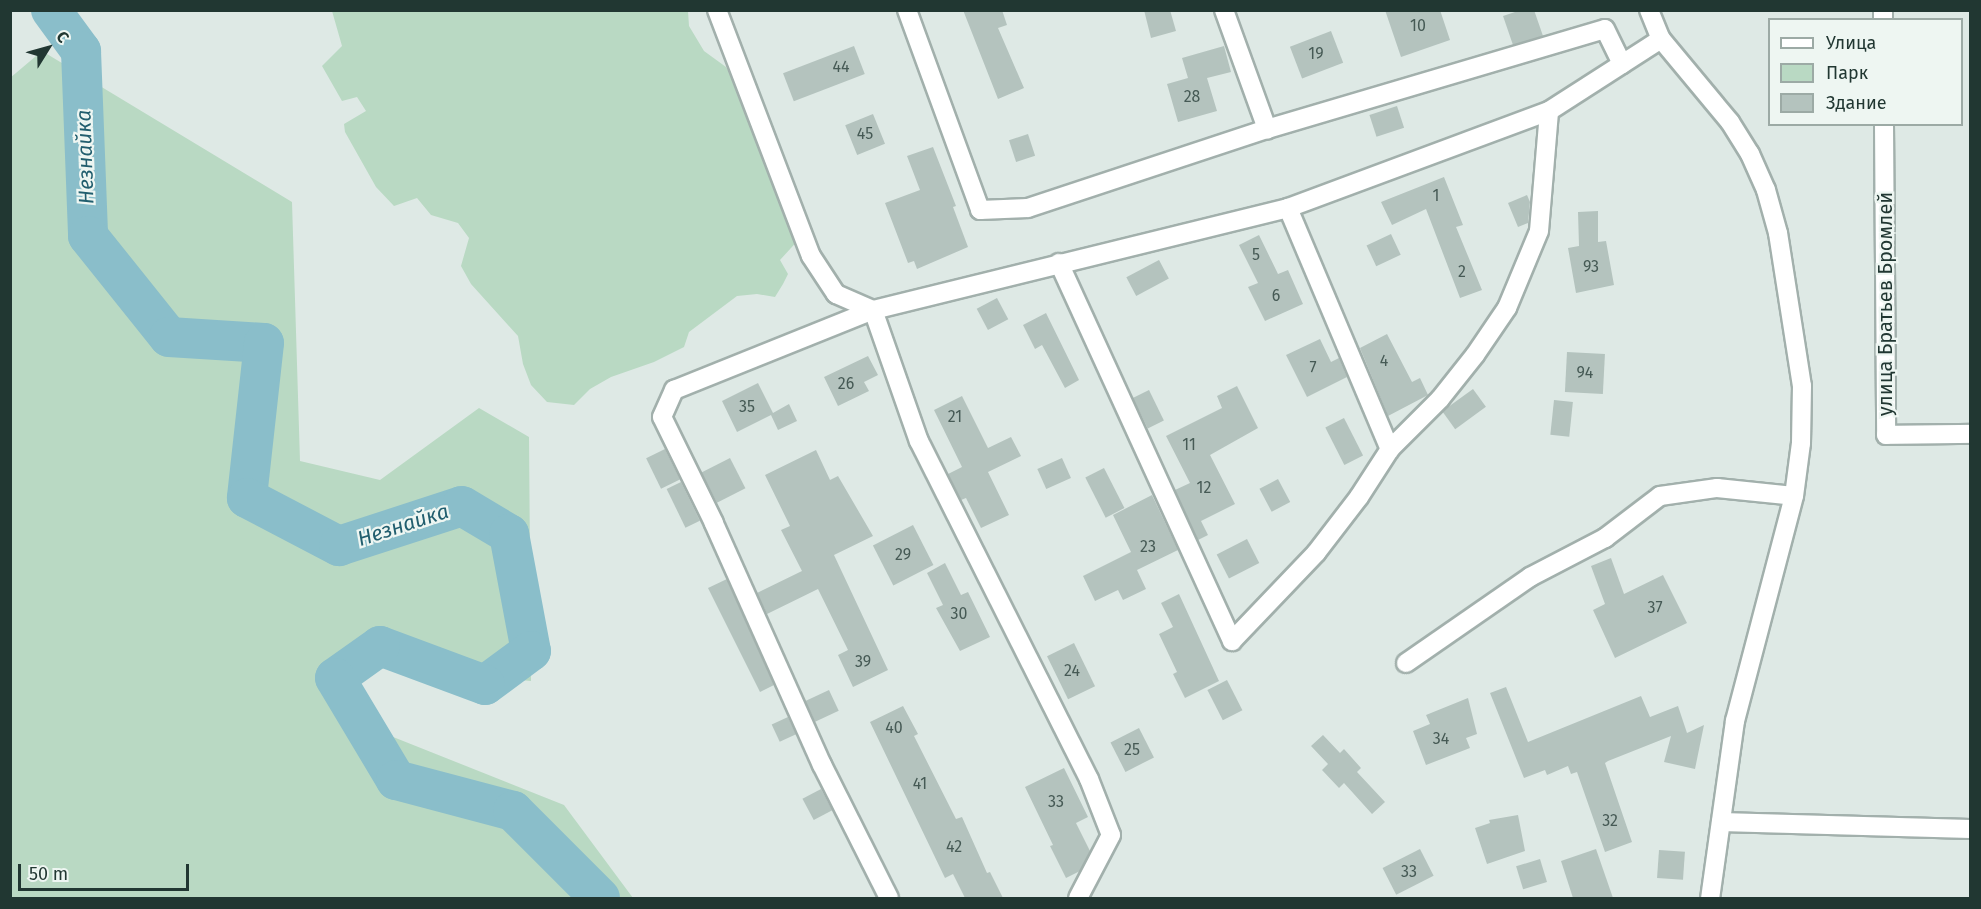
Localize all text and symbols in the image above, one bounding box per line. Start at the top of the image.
house number: 10 [1410,16,1426,36]
north arrow [18,18,78,78]
legend [1768,18,1963,126]
text: С [52,27,73,46]
text: Улица [1826,32,1876,54]
house number: 19 [1308,44,1324,64]
house number: 44 [832,57,850,77]
text: Парк [1826,62,1868,84]
house number: 28 [1184,87,1200,107]
text: Здание [1826,92,1887,114]
water label: Незнайка [71,109,99,205]
house number: 45 [857,124,873,144]
house number: 1 [1433,186,1439,206]
street label: улица Братьев Бромлей [1873,192,1897,416]
house number: 5 [1252,245,1260,265]
house number: 93 [1583,257,1599,277]
house number: 2 [1458,262,1466,282]
house number: 6 [1272,286,1280,306]
house number: 4 [1380,351,1388,371]
house number: 7 [1309,358,1317,378]
house number: 94 [1577,363,1593,383]
house number: 26 [838,374,854,394]
house number: 35 [739,397,755,417]
house number: 21 [948,407,962,427]
house number: 11 [1182,435,1196,455]
house number: 12 [1197,478,1211,498]
water label: Незнайка [354,498,452,552]
house number: 23 [1140,537,1156,557]
house number: 29 [895,545,911,565]
house number: 37 [1647,598,1663,618]
house number: 30 [951,604,967,624]
house number: 39 [855,652,871,672]
house number: 24 [1064,661,1080,681]
house number: 40 [885,718,903,738]
house number: 34 [1433,729,1449,749]
house number: 25 [1124,740,1140,760]
house number: 41 [913,774,927,794]
house number: 33 [1048,792,1064,812]
house number: 32 [1602,811,1618,831]
house number: 42 [946,837,962,857]
scale bar [21,852,192,890]
house number: 33 [1401,862,1417,882]
text: 50 m [29,863,68,885]

